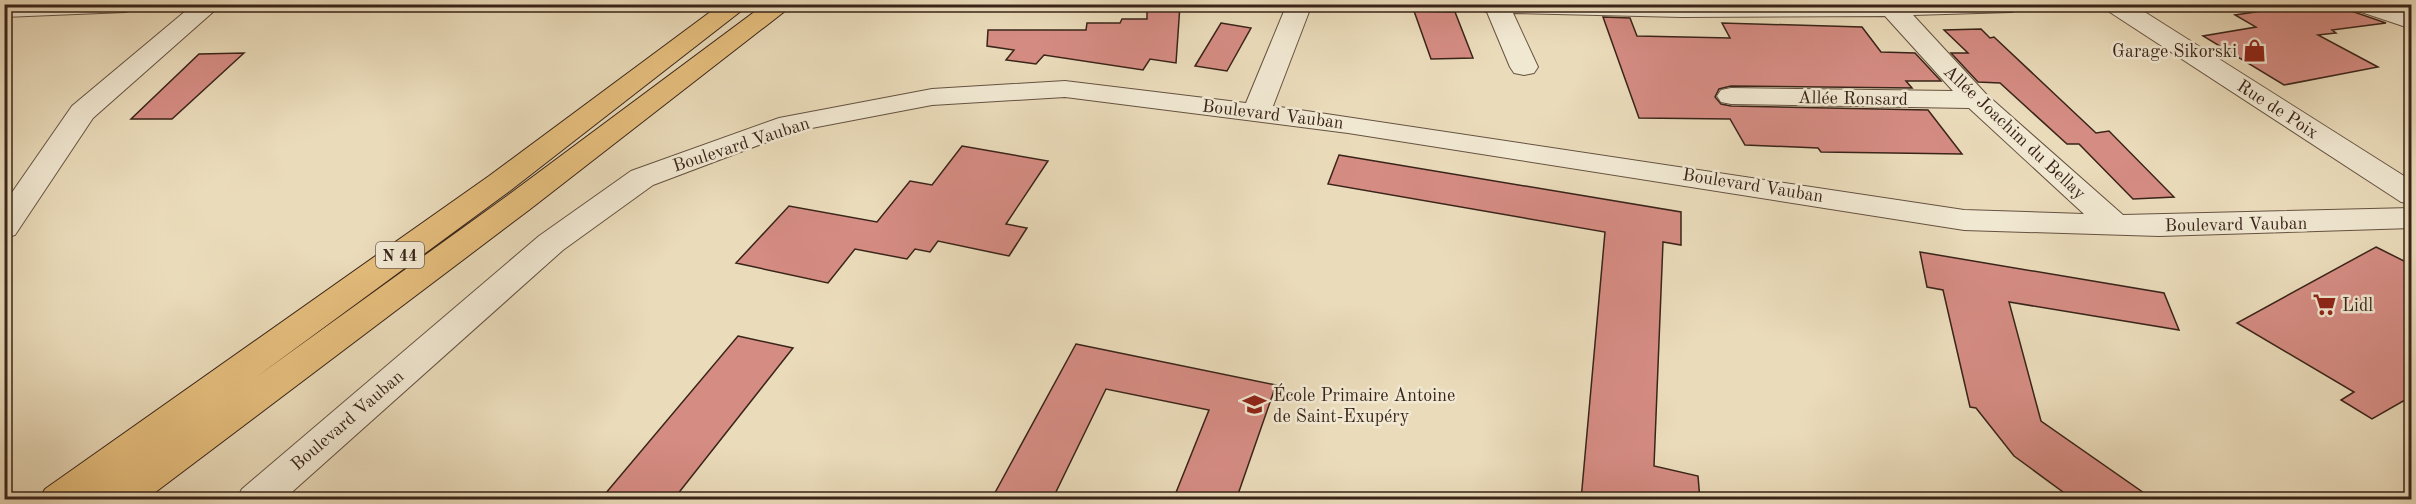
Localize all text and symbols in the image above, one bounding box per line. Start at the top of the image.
shop icon: Garage Sikorski [2242,38,2268,64]
place label: Garage Sikorski [2112,43,2237,61]
street label: Allée Joachim du Bellay [1940,62,2089,203]
street label: Rue de Poix [2234,77,2321,143]
street label: Allée Ronsard [1798,89,1908,109]
street label: Boulevard Vauban [1201,97,1345,133]
street label: Boulevard Vauban [671,114,812,176]
street label: Boulevard Vauban [1681,166,1825,206]
street label: Boulevard Vauban [2165,215,2308,235]
road number: N 44 [376,242,424,268]
supermarket icon: Lidl [2311,292,2337,318]
place label: Lidl [2342,297,2373,315]
street label: Boulevard Vauban [288,367,408,474]
place label: École Primaire Antoine de Saint-Exupéry [1273,383,1455,426]
school or university icon: École Primaire Antoine de Saint-Exupéry [1242,392,1268,418]

